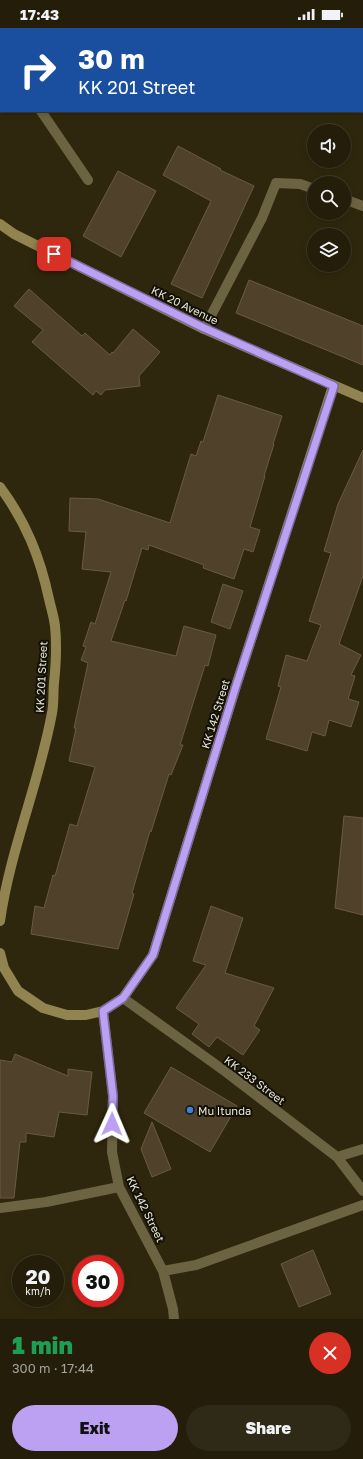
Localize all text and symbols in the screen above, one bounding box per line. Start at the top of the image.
text: 17:43 [20,5,59,23]
text: 30 m [78,42,145,75]
icon: right [12,44,64,96]
text: KK 201 Street [78,76,195,98]
map controls [307,124,351,272]
button: sound [307,124,351,168]
button: search [307,176,351,220]
button: layers [307,228,351,272]
pin [37,237,71,271]
icon: arrive [43,243,65,265]
street label: KK 20 Avenue [149,283,221,327]
street label: KK 201 Street [33,641,49,713]
street label: KK 142 Street [198,678,232,750]
street label: KK 233 Street [222,1053,288,1107]
position arrow [91,1103,133,1145]
place label: Mu Itunda [198,1104,251,1117]
marker: Mu Itunda [185,1105,195,1115]
street label: KK 142 Street [124,1174,168,1244]
speed limit sign: 30 [72,1255,124,1307]
text: 20 [25,1264,51,1288]
text: km/h [25,1285,51,1297]
text: 1 min [12,1330,73,1359]
button: close [309,1332,351,1374]
text: 300 m · 17:44 [12,1360,94,1376]
button: Exit [12,1405,178,1451]
button: Share [186,1405,351,1451]

